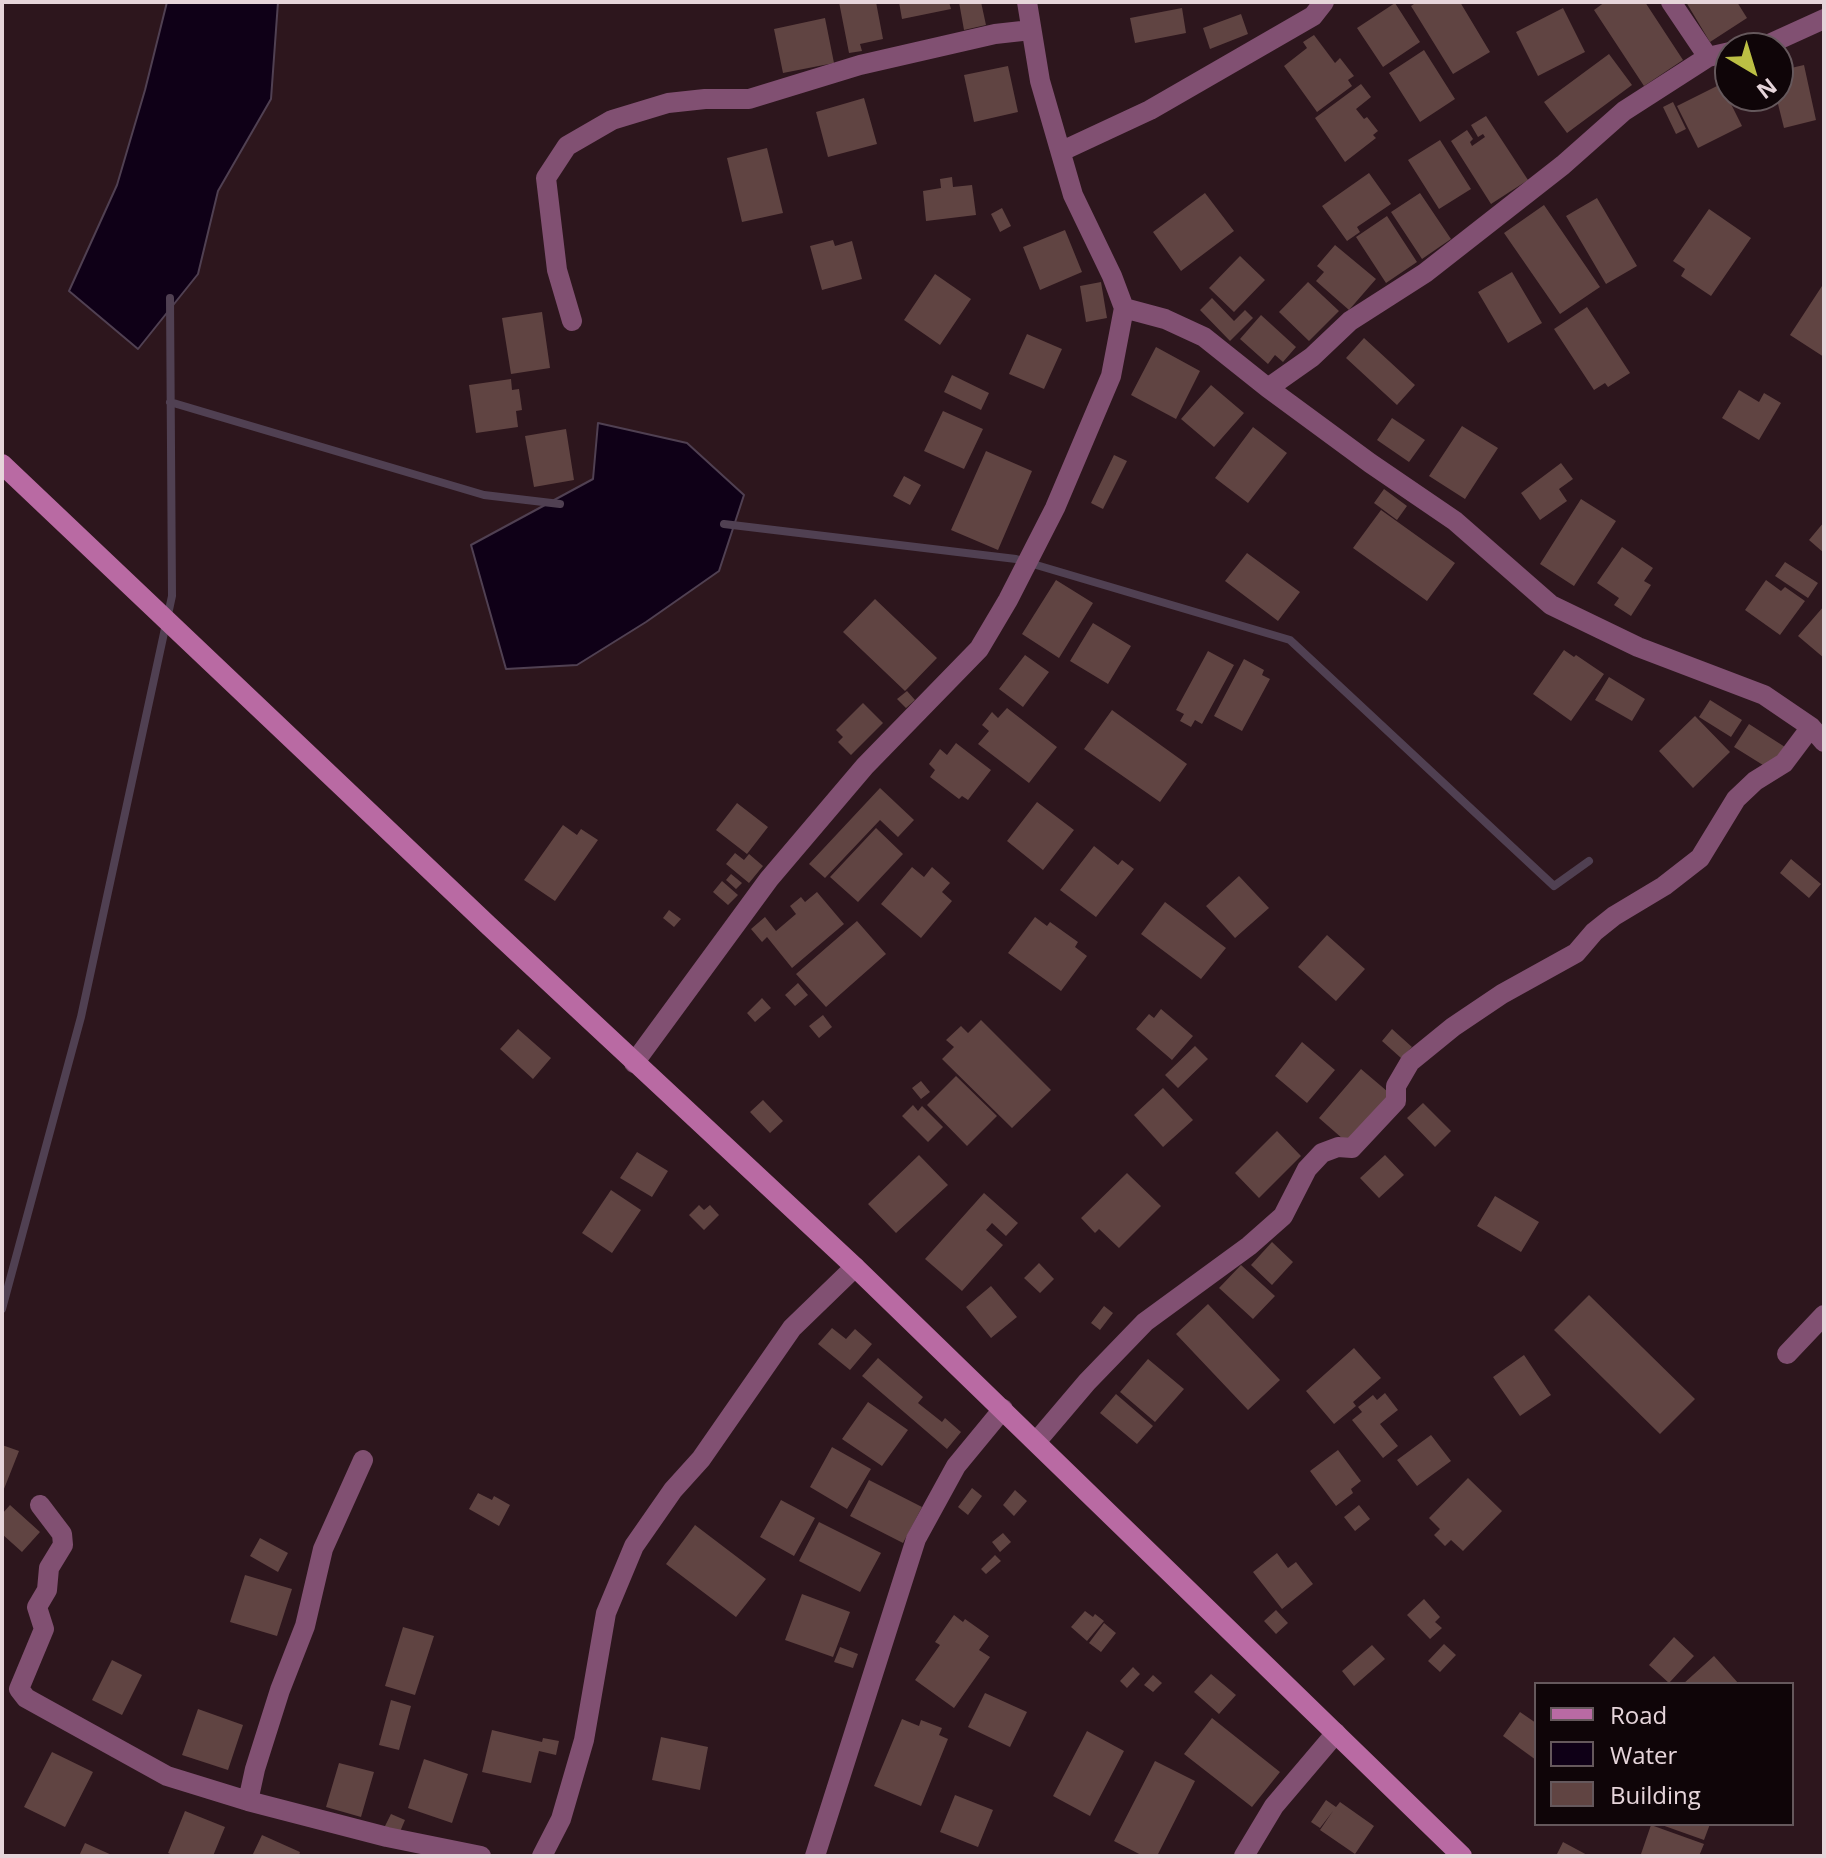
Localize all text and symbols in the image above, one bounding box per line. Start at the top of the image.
north arrow [1714,32,1794,112]
text: N [1751,72,1784,107]
legend [1534,1682,1794,1826]
text: Road [1610,1698,1667,1731]
text: Water [1610,1738,1677,1771]
text: Building [1610,1778,1701,1811]

